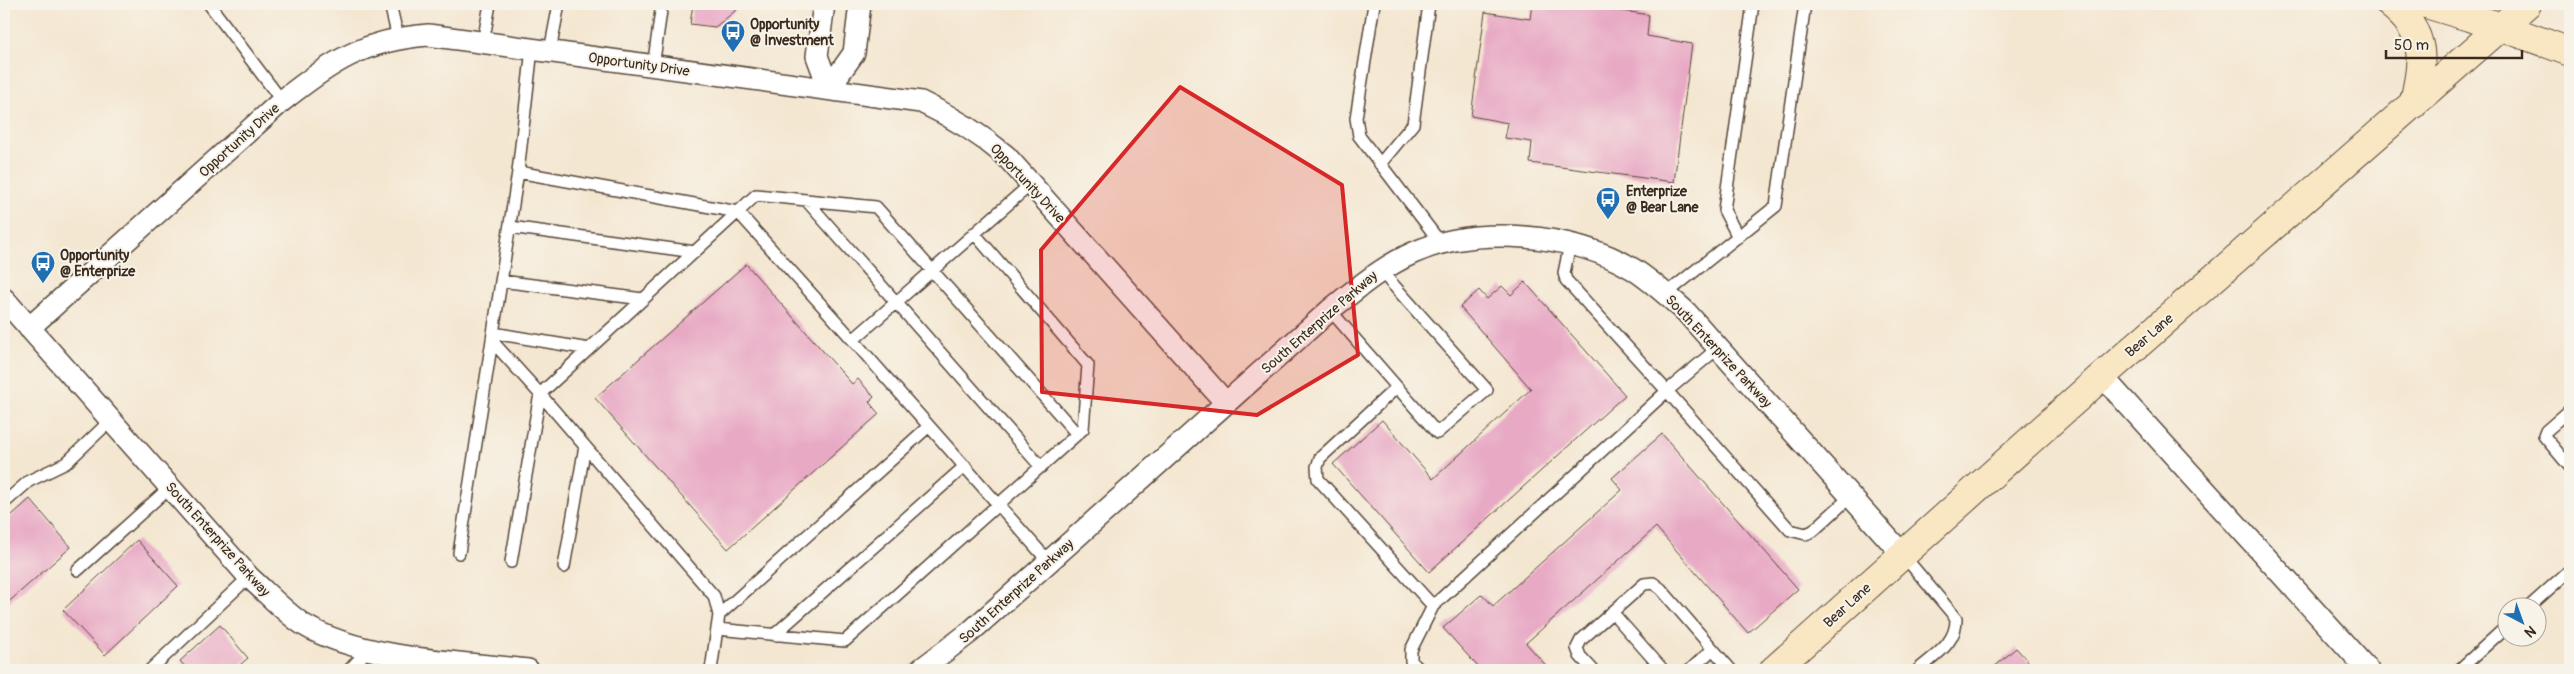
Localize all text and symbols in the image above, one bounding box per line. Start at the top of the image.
place label: Opportunity @ Investment [750,16,834,49]
bus stop icon: Opportunity @ Investment [720,19,746,53]
scale bar [2386,28,2523,60]
text: 50 m [2394,36,2429,55]
street label: Opportunity Drive [587,49,691,80]
street label: Opportunity Drive [196,100,283,181]
street label: Opportunity Drive [987,140,1069,227]
place label: Enterprize @ Bear Lane [1626,183,1699,216]
bus stop icon: Enterprize @ Bear Lane [1595,186,1621,220]
place label: Opportunity @ Enterprize [60,247,136,280]
bus stop icon: Opportunity @ Enterprize [30,250,56,284]
street label: South Enterprize Parkway [1258,267,1381,377]
street label: South Enterprize Parkway [1662,291,1775,411]
street label: Bear Lane [2122,310,2177,361]
street label: South Enterprize Parkway [162,479,274,600]
street label: South Enterprize Parkway [956,535,1077,647]
street label: Bear Lane [1820,580,1875,631]
north arrow [2496,596,2546,646]
text: N [2521,622,2539,641]

